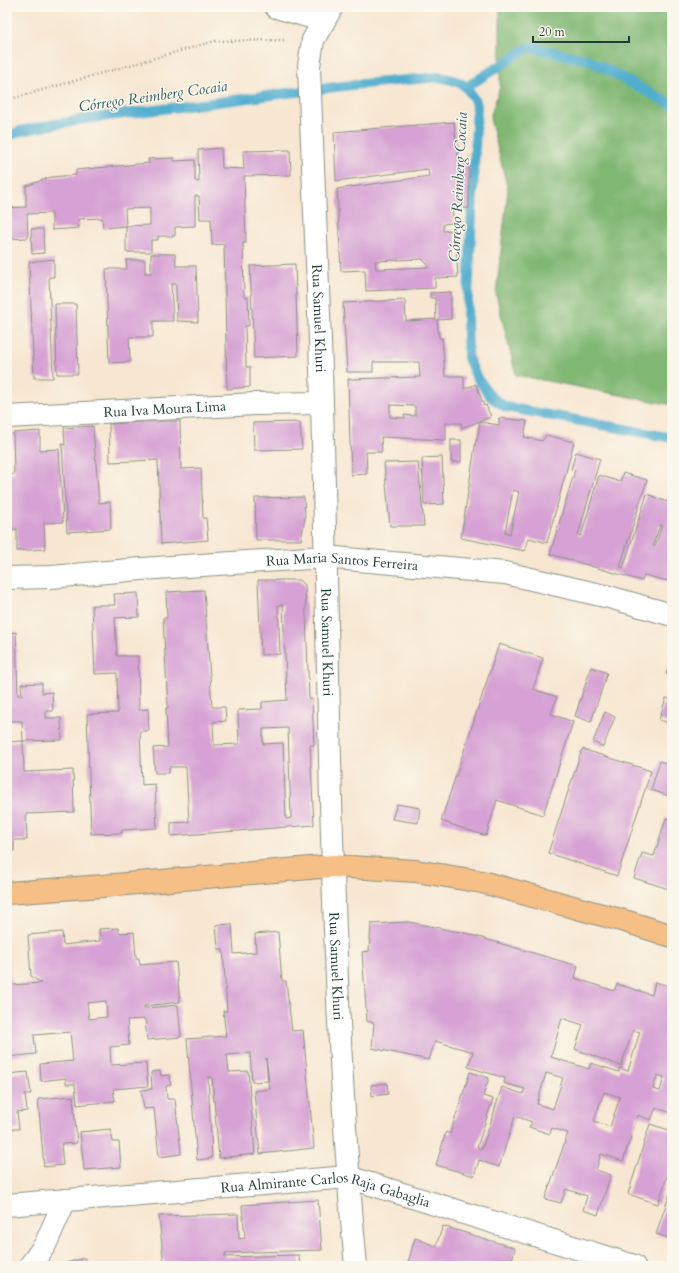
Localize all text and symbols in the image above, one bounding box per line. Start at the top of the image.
scale bar [533,18,629,44]
text: 20 m [539,24,566,40]
water label: Córrego Reimberg Cocaia [77,76,229,116]
water label: Córrego Reimberg Cocaia [444,111,472,262]
street label: Rua Samuel Khuri [308,264,331,373]
street label: Rua Iva Moura Lima [103,396,227,421]
street label: Rua Maria Santos Ferreira [265,547,419,575]
street label: Rua Samuel Khuri [317,588,338,697]
street label: Rua Samuel Khuri [325,912,348,1021]
street label: Rua Almirante Carlos Raja Gabaglia [220,1167,433,1211]

